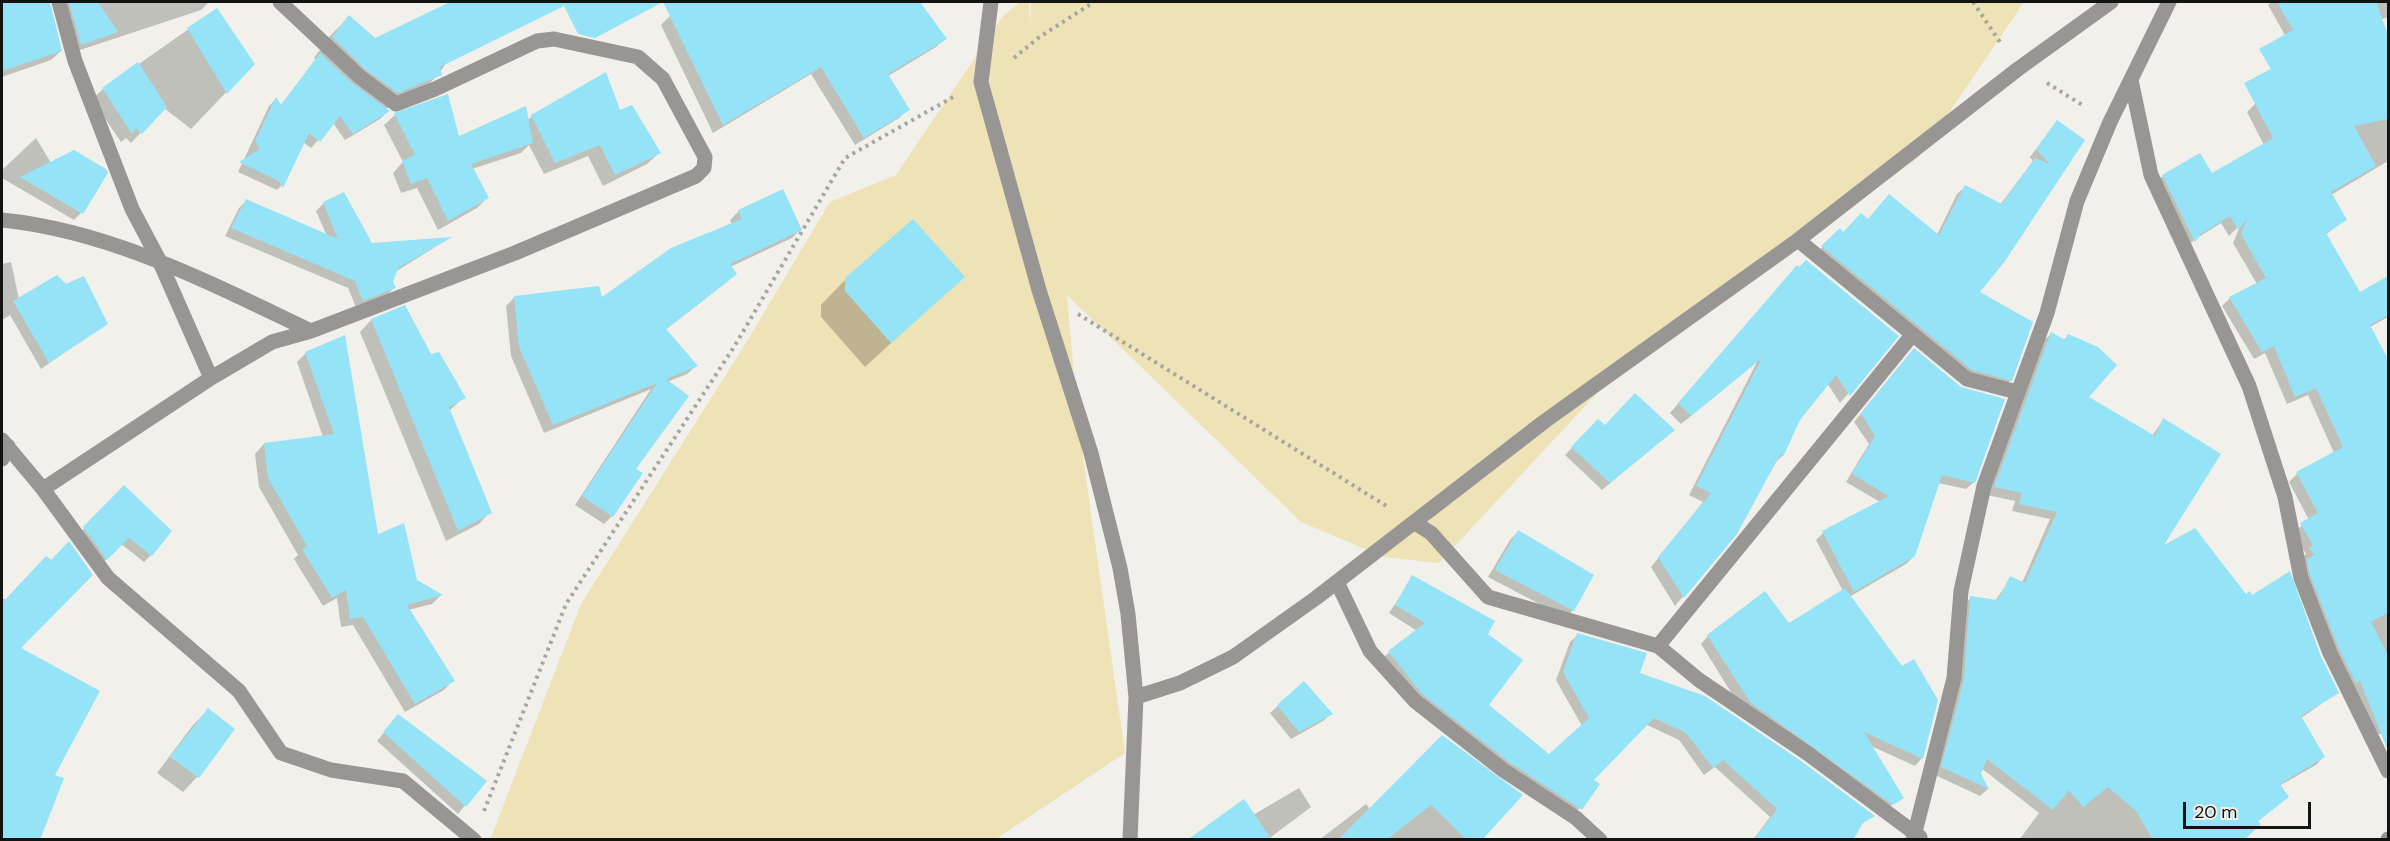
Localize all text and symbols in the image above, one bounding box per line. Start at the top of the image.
scale bar [2186,790,2314,828]
text: 20 m [2194,800,2237,824]

